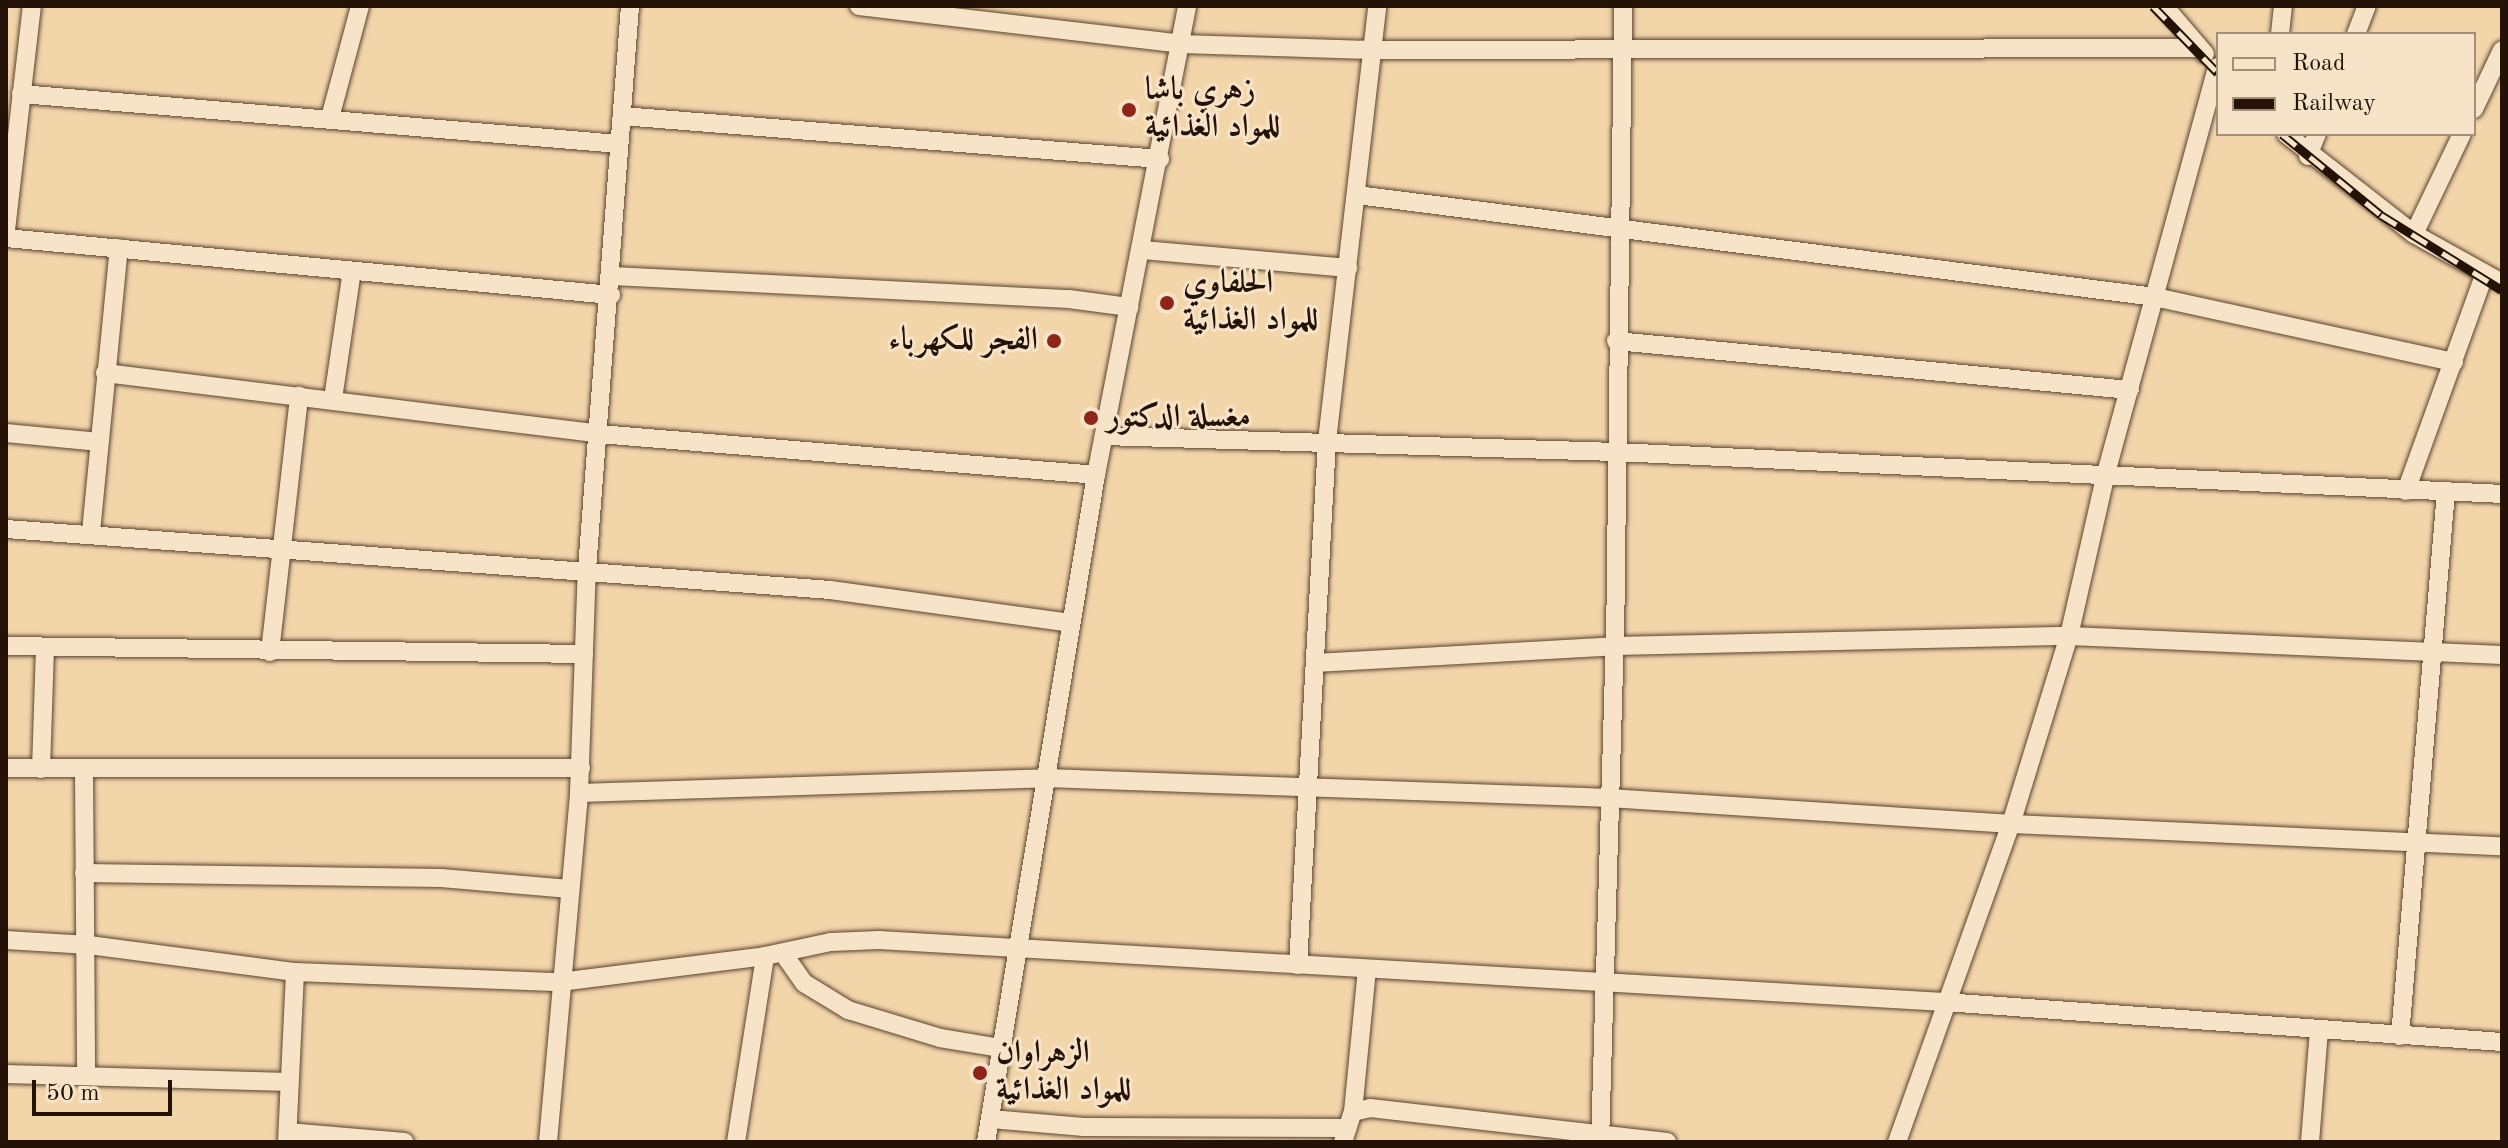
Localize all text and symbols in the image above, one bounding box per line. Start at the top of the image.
legend [2216,32,2476,136]
text: Road [2292,52,2345,76]
place label: زهري باشا للمواد الغذائية [1145,73,1280,148]
text: Railway [2292,92,2376,116]
marker: زهري باشا للمواد الغذائية [1120,101,1138,119]
place label: الحلفاوي للمواد الغذائية [1183,266,1318,341]
marker: الحلفاوي للمواد الغذائية [1158,294,1176,312]
place label: الفجر للكهرباء [889,322,1038,360]
marker: الفجر للكهرباء [1045,332,1063,350]
place label: مغسلة الدكتور [1107,399,1251,437]
marker: مغسلة الدكتور [1082,409,1100,427]
place label: الزهراوان للمواد الغذائية [996,1036,1131,1111]
scale bar [36,1064,176,1114]
marker: الزهراوان للمواد الغذائية [971,1064,989,1082]
text: 50 m [46,1082,100,1106]

